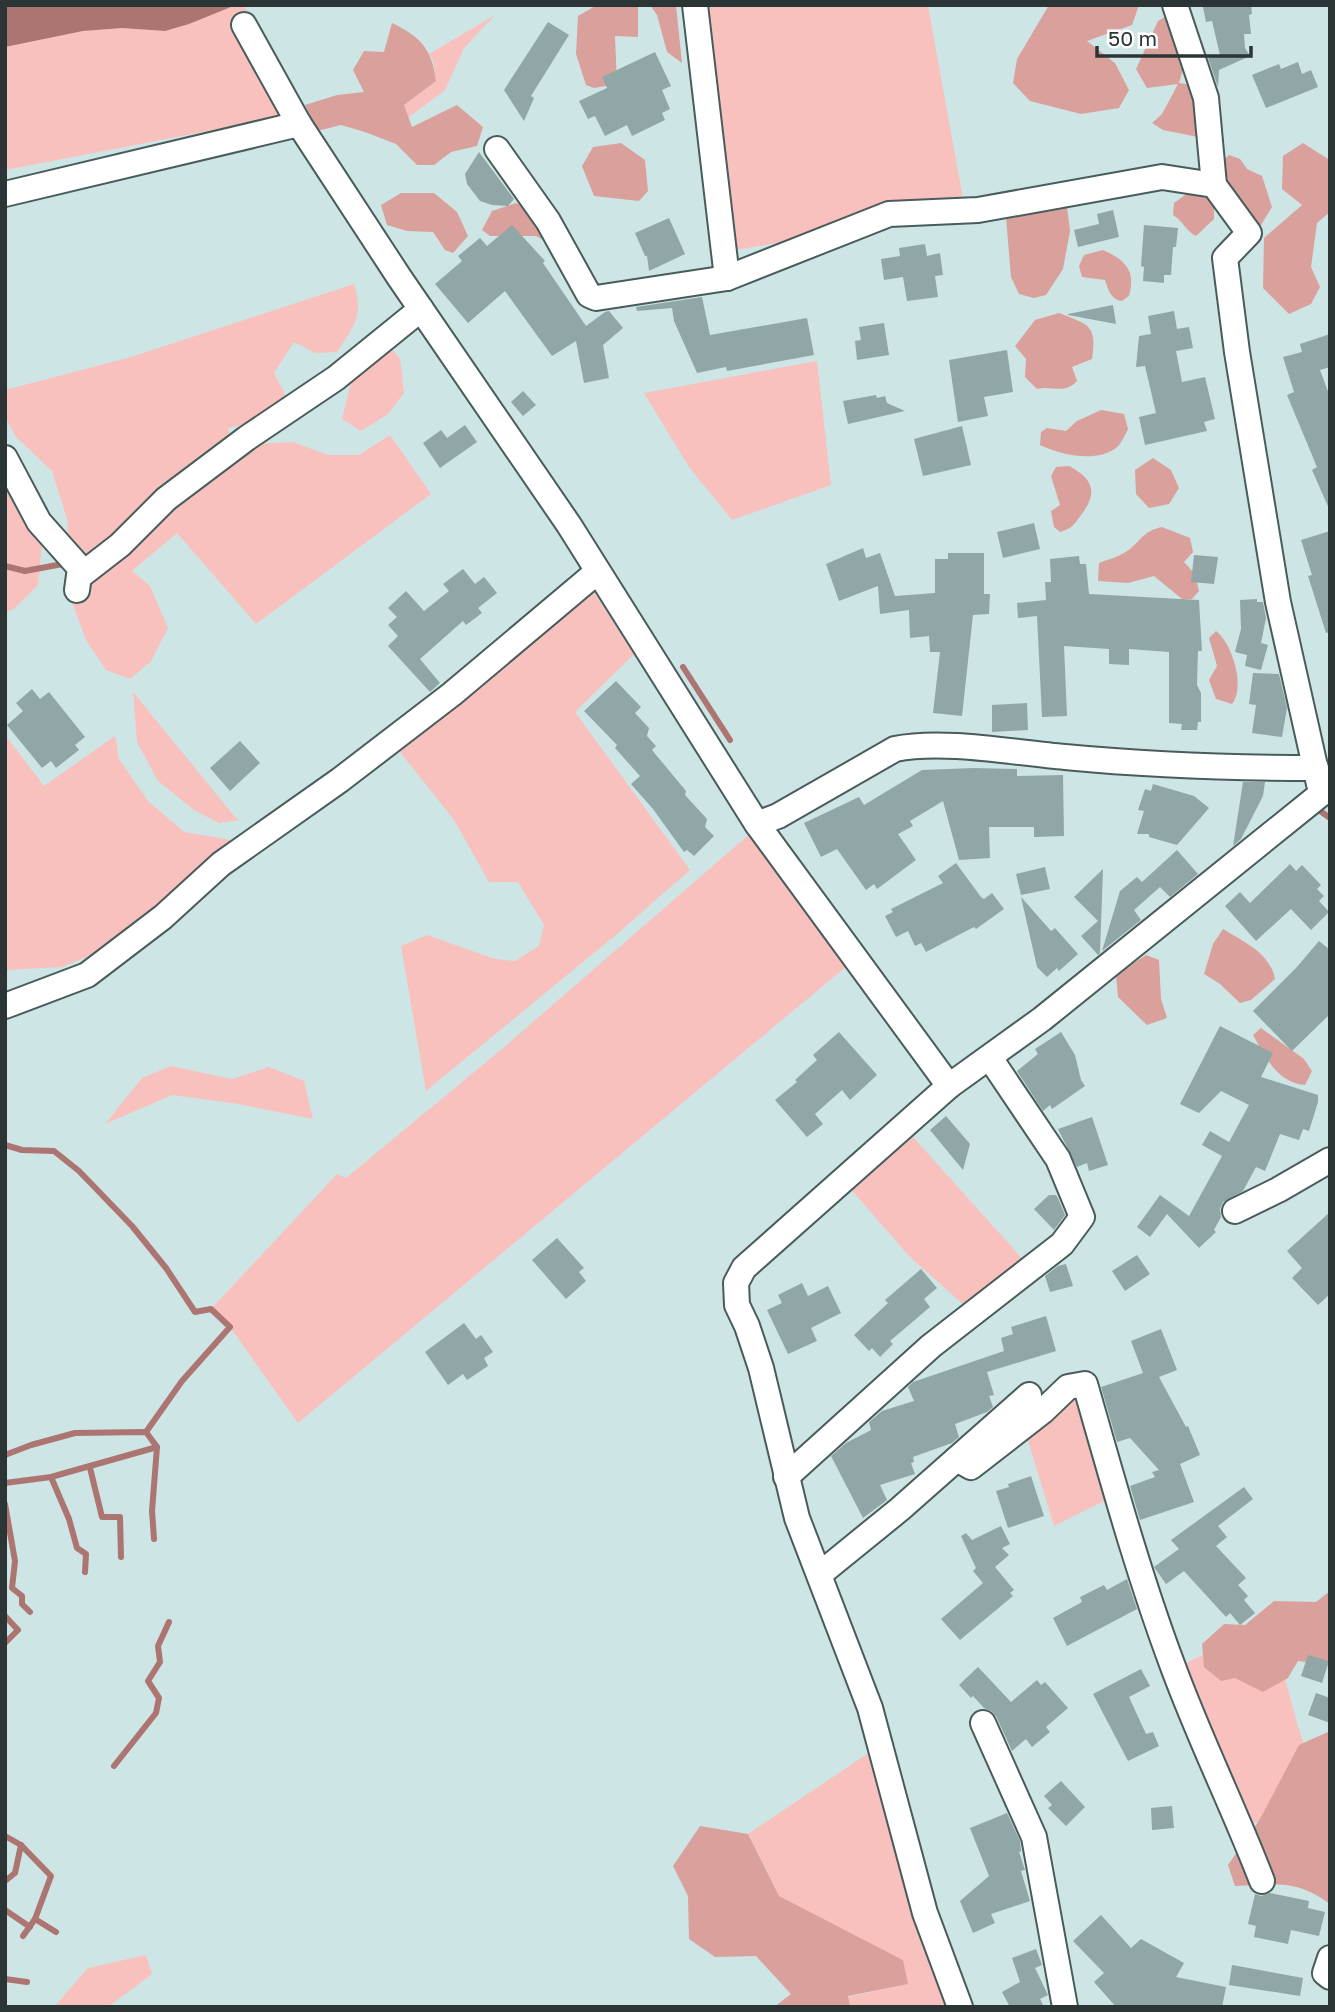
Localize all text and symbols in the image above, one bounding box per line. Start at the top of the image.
scale bar [1097,14,1251,58]
text: 50 m [1108,25,1157,51]

